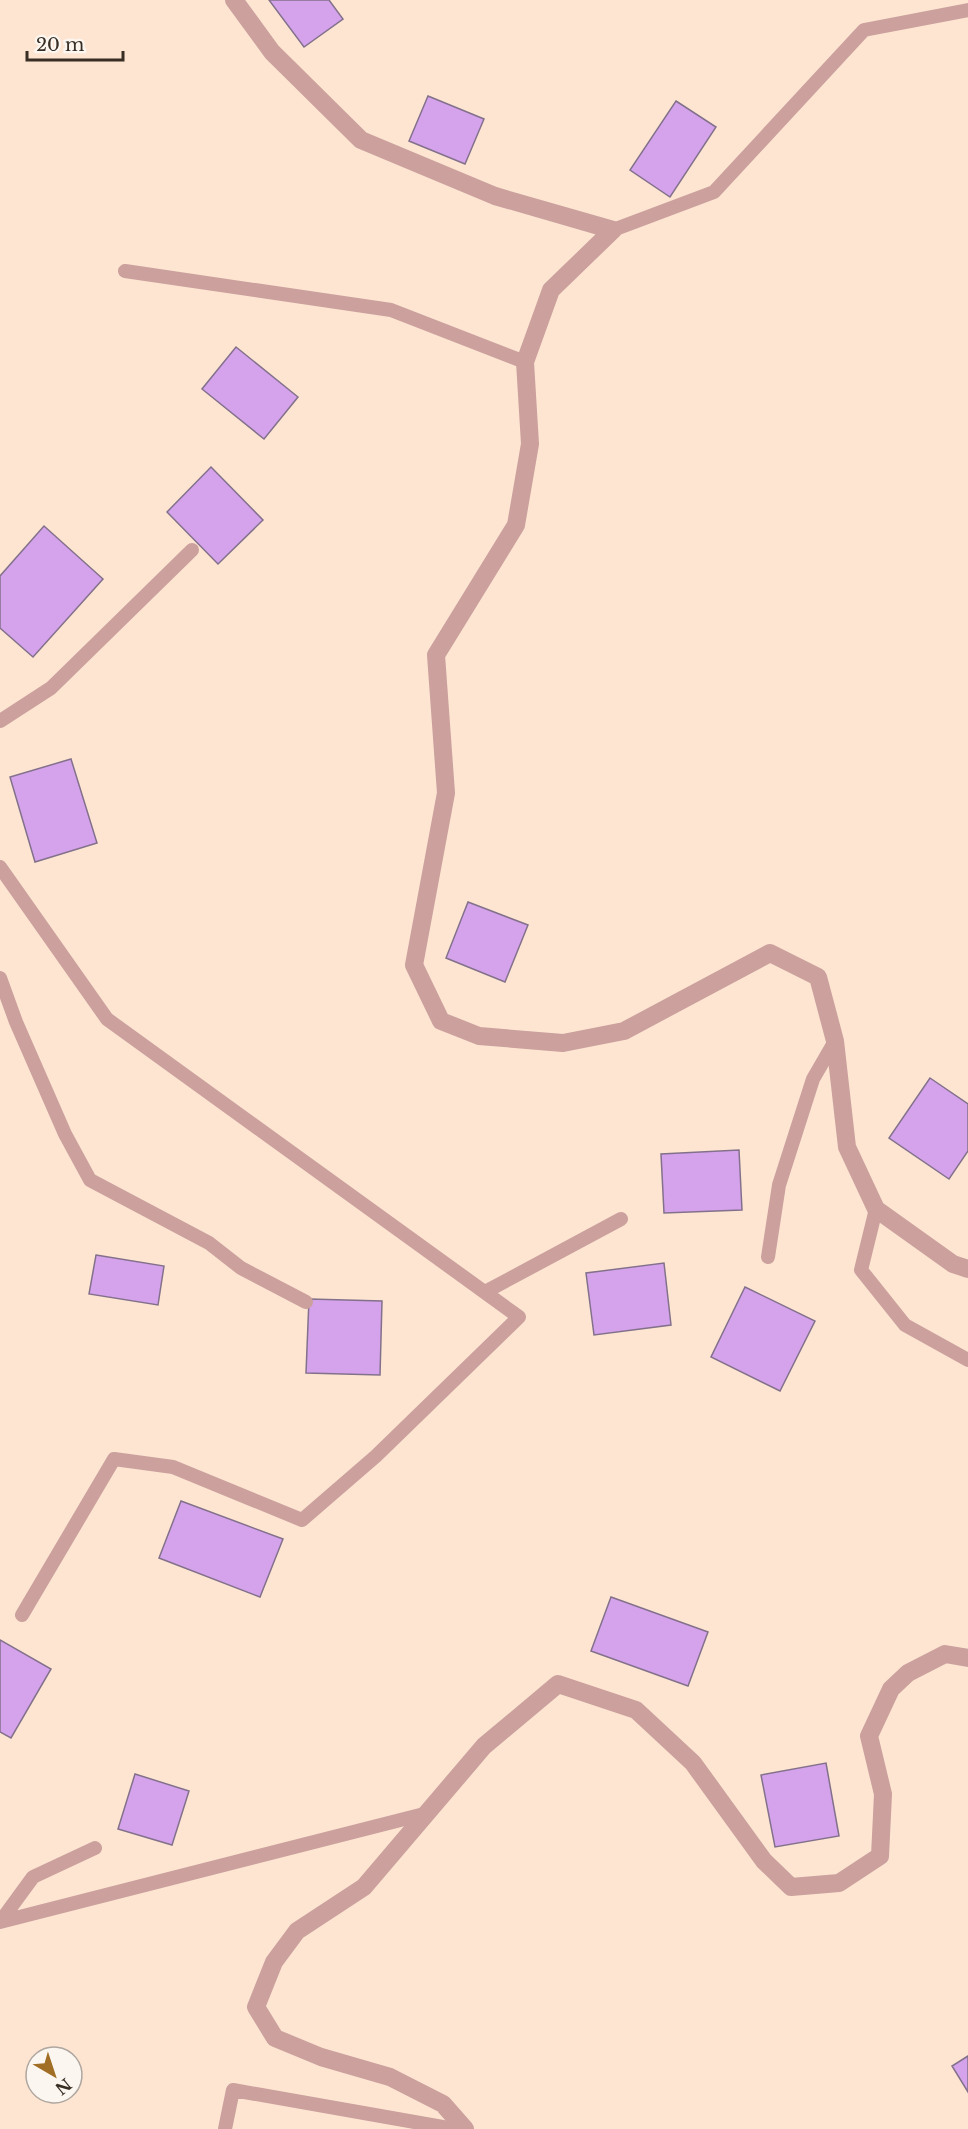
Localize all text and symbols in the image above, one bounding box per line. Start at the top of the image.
scale bar [27,24,123,62]
text: 20 m [36,34,84,56]
north arrow [24,2045,84,2105]
text: N [51,2074,76,2099]

